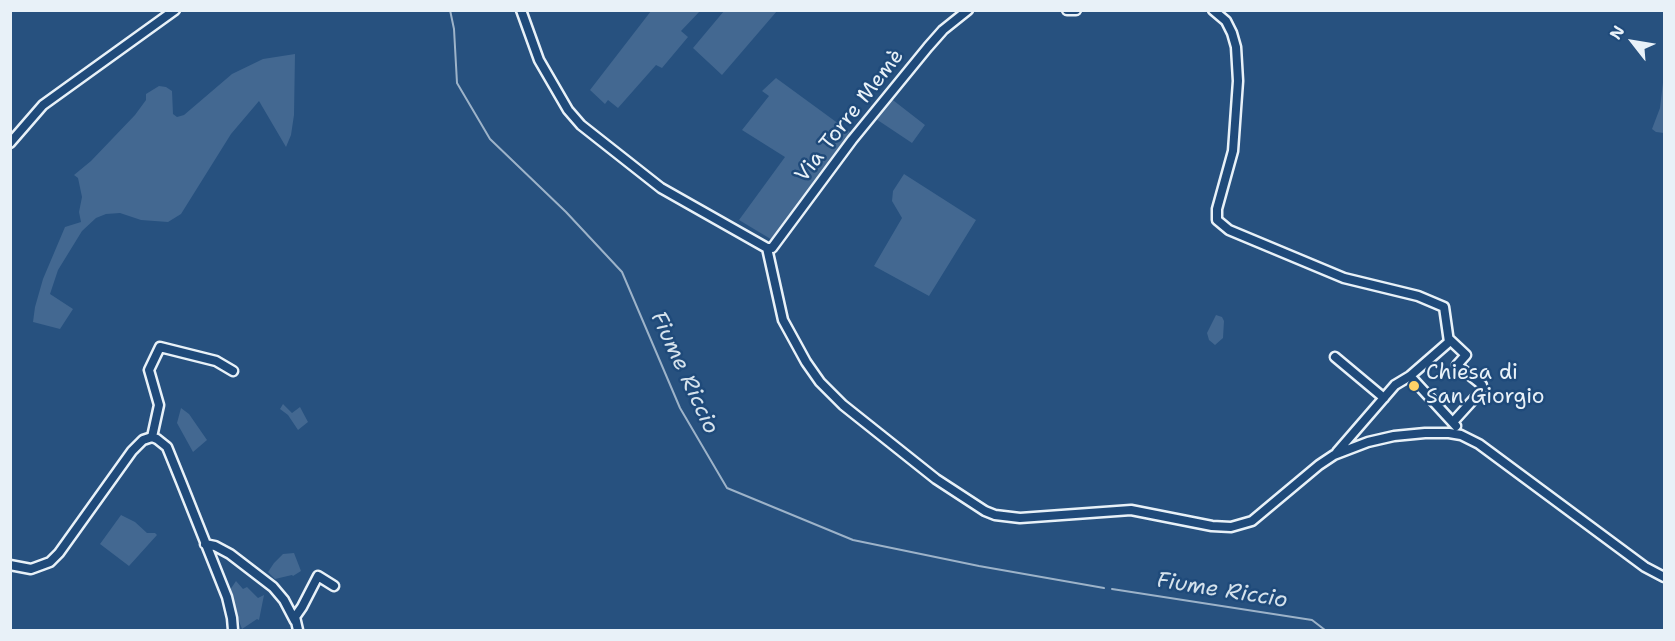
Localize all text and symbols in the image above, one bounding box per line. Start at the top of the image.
north arrow [1603,12,1663,72]
text: N [1605,22,1629,43]
street label: Via Torre Memè [790,45,910,187]
water label: Fiume Riccio [644,307,724,439]
place label: Chiesa di San Giorgio [1426,361,1544,411]
marker: Chiesa di San Giorgio [1407,379,1421,393]
water label: Fiume Riccio [1155,568,1289,614]

